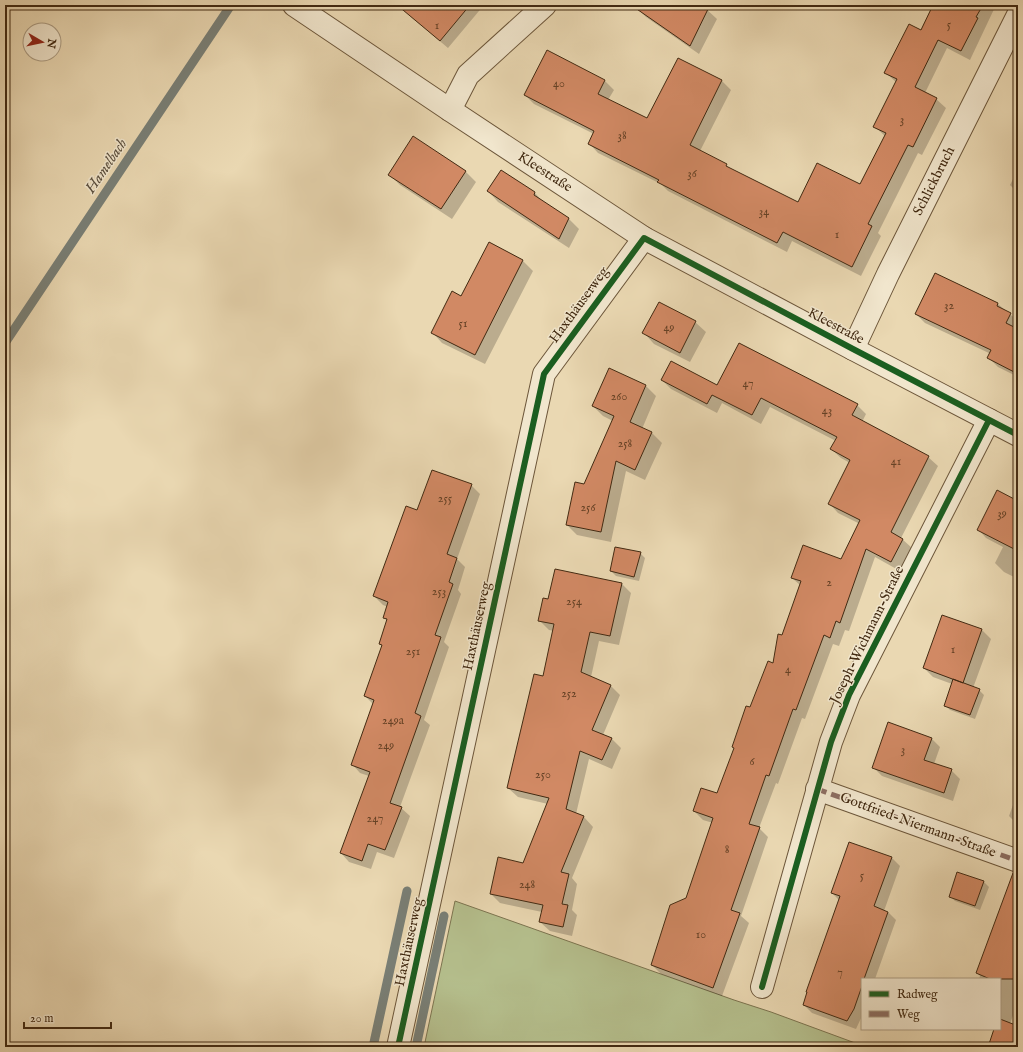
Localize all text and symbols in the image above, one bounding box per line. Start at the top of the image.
house number: 5 [947,17,952,32]
house number: 1 [435,18,439,33]
north arrow [22,22,62,62]
text: N [43,37,59,50]
house number: 40 [553,76,565,91]
house number: 3 [900,112,904,127]
house number: 38 [617,128,627,143]
water label: Hamelbach [80,135,131,198]
street label: Schlickbruch [909,143,959,218]
street label: Kleestraße [514,148,576,197]
house number: 36 [687,166,698,181]
house number: 34 [759,204,769,219]
house number: 1 [835,227,839,242]
street label: Haxthäuserweg [545,263,613,347]
house number: 32 [944,298,954,313]
street label: Kleestraße [805,304,868,349]
house number: 51 [459,316,467,331]
house number: 49 [663,320,675,335]
house number: 47 [742,376,754,391]
house number: 260 [611,389,627,404]
house number: 43 [822,403,832,418]
house number: 258 [618,436,633,451]
house number: 41 [891,454,901,469]
house number: 255 [438,491,453,506]
house number: 256 [581,500,596,515]
house number: 39 [997,506,1007,521]
street label: Joseph-Wichmann-Straße [825,563,909,709]
house number: 2 [826,575,832,590]
street label: Haxthäuserweg [459,580,495,672]
house number: 253 [432,584,446,599]
house number: 254 [566,594,582,609]
house number: 1 [951,642,955,657]
house number: 251 [406,644,420,659]
house number: 4 [785,662,791,677]
house number: 252 [561,686,577,701]
house number: 249a [382,713,405,728]
house number: 249 [378,738,394,753]
house number: 3 [901,742,905,757]
house number: 6 [749,754,755,769]
house number: 250 [535,767,551,782]
street label: Gottfried-Niermann-Straße [837,788,999,862]
house number: 247 [367,811,383,826]
house number: 8 [725,842,730,857]
house number: 5 [860,868,865,883]
house number: 248 [519,877,535,892]
street label: Haxthäuserweg [391,896,427,988]
house number: 10 [696,927,706,942]
house number: 7 [837,965,843,980]
legend [861,978,1001,1030]
text: Radweg [897,987,938,1002]
scale bar [24,1004,111,1030]
text: Weg [897,1007,920,1022]
text: 20 m [30,1011,53,1026]

